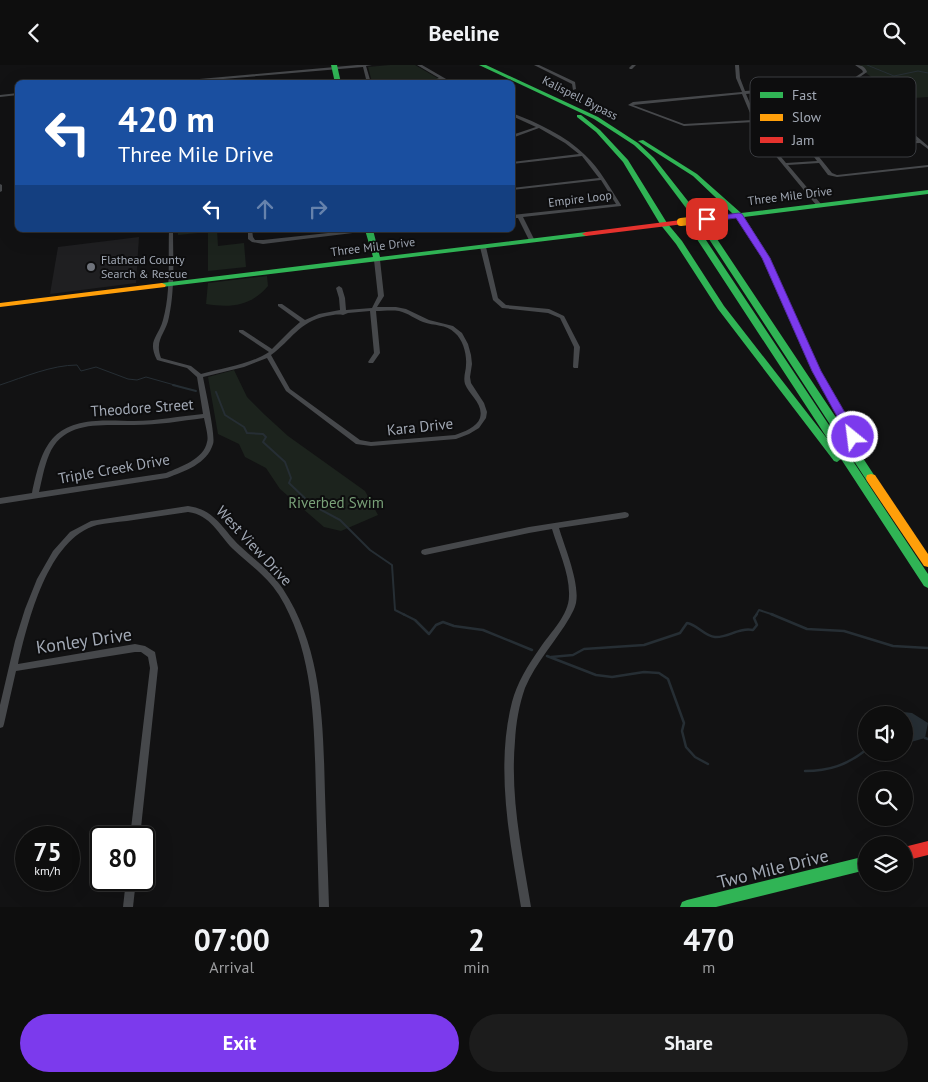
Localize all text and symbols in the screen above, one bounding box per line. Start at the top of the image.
icon: back [20,19,48,47]
text: Beeline [429,19,499,47]
icon: search [880,19,908,47]
street label: Kalispell Bypass [540,72,620,123]
legend [750,77,916,157]
text: Fast [792,86,817,104]
text: 420 m [118,96,215,142]
icon: left [35,100,100,165]
text: Slow [792,108,822,126]
text: Jam [791,131,814,149]
text: Three Mile Drive [118,140,274,168]
street label: Three Mile Drive [747,183,833,208]
street label: Empire Loop [547,187,613,210]
icon: left [198,195,226,223]
icon: ahead [251,195,279,223]
icon: right [304,195,332,223]
pin [686,198,728,240]
icon: arrive [693,205,721,233]
street label: Three Mile Drive [330,234,416,259]
place label: Flathead County Search & Rescue [101,252,187,281]
marker: Flathead County Search & Rescue [85,261,97,273]
street label: Theodore Street [90,394,194,421]
position arrow [826,410,878,462]
street label: Kara Drive [386,414,454,439]
street label: Triple Creek Drive [57,449,171,488]
park label: Riverbed Swim [288,493,384,512]
street label: West View Drive [212,502,296,590]
street label: Konley Drive [35,622,133,659]
map controls [858,706,913,891]
button: sound [858,706,913,761]
button: search [858,771,913,826]
speed limit sign: 80 [90,826,155,891]
text: 75 [33,836,62,868]
button: layers [858,836,913,891]
street label: Two Mile Drive [715,844,831,893]
text: km/h [34,863,61,878]
text: 07:00 [194,920,270,959]
text: 2 [468,920,485,959]
text: 470 [683,920,734,959]
text: Arrival [209,957,254,977]
text: min [464,957,490,977]
text: m [702,957,715,977]
button: Exit [20,1014,459,1072]
button: Share [469,1014,908,1072]

